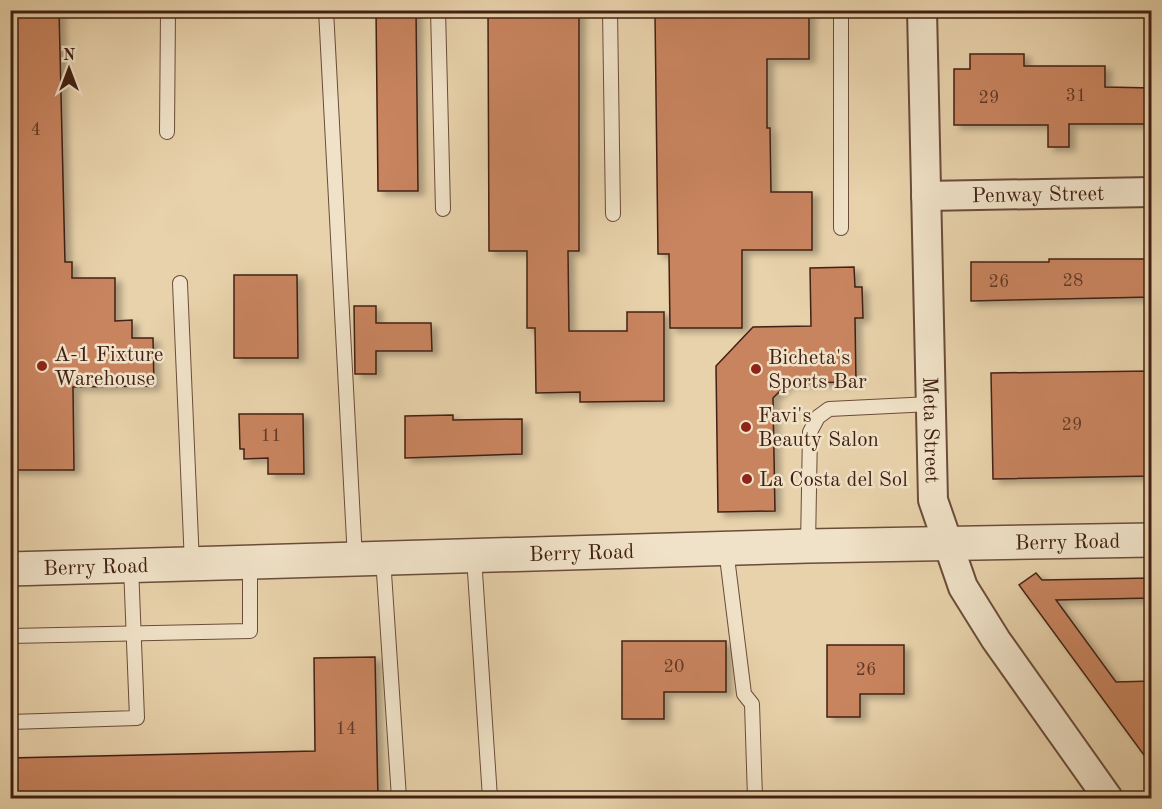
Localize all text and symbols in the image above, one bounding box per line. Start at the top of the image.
north arrow [39,39,99,99]
text: N [63,48,76,64]
house number: 31 [1066,87,1086,105]
house number: 29 [979,89,999,107]
house number: 4 [31,121,41,139]
street label: Penway Street [972,184,1105,207]
house number: 28 [1063,272,1083,290]
house number: 26 [989,273,1009,291]
place label: A-1 Fixture Warehouse [54,345,164,390]
place label: Bicheta's Sports Bar [768,348,867,393]
marker: A-1 Fixture Warehouse [35,359,49,373]
marker: Bicheta's Sports Bar [749,362,763,376]
street label: Meta Street [918,376,942,483]
place label: Favi's Beauty Salon [758,406,879,451]
house number: 29 [1062,416,1082,434]
marker: Favi's Beauty Salon [739,420,753,434]
house number: 11 [261,427,281,445]
place label: La Costa del Sol [759,470,908,491]
marker: La Costa del Sol [740,472,754,486]
street label: Berry Road [1015,532,1120,554]
street label: Berry Road [529,542,635,566]
street label: Berry Road [43,556,149,580]
house number: 20 [664,658,684,676]
house number: 26 [856,661,876,679]
house number: 14 [336,720,356,738]

